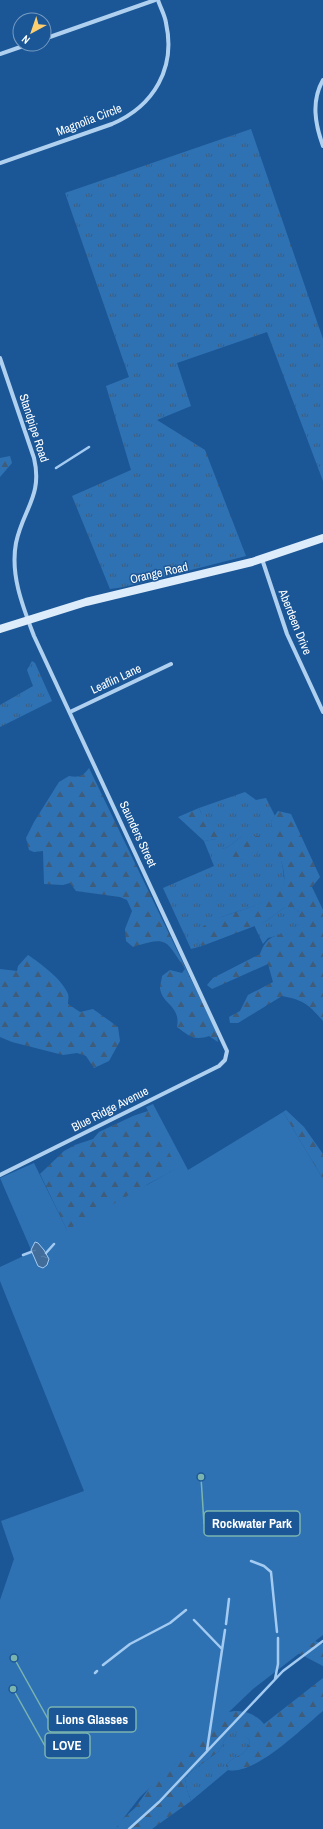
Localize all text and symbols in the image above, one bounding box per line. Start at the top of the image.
north arrow [12,12,52,52]
text: N [19,32,33,47]
street label: Magnolia Circle [54,100,124,140]
street label: Standpipe Road [15,392,53,464]
street label: Orange Road [128,559,190,587]
street label: Aberdeen Drive [274,586,315,657]
street label: Leaflin Lane [88,660,144,698]
street label: Saunders Street [116,798,160,870]
street label: Blue Ridge Avenue [69,1083,151,1135]
callout: Rockwater Park [204,1511,300,1536]
text: Rockwater Park [212,1515,292,1532]
callout: Lions Glasses [48,1707,136,1732]
text: Lions Glasses [56,1711,128,1728]
callout: LOVE [45,1733,90,1758]
text: LOVE [52,1737,82,1754]

